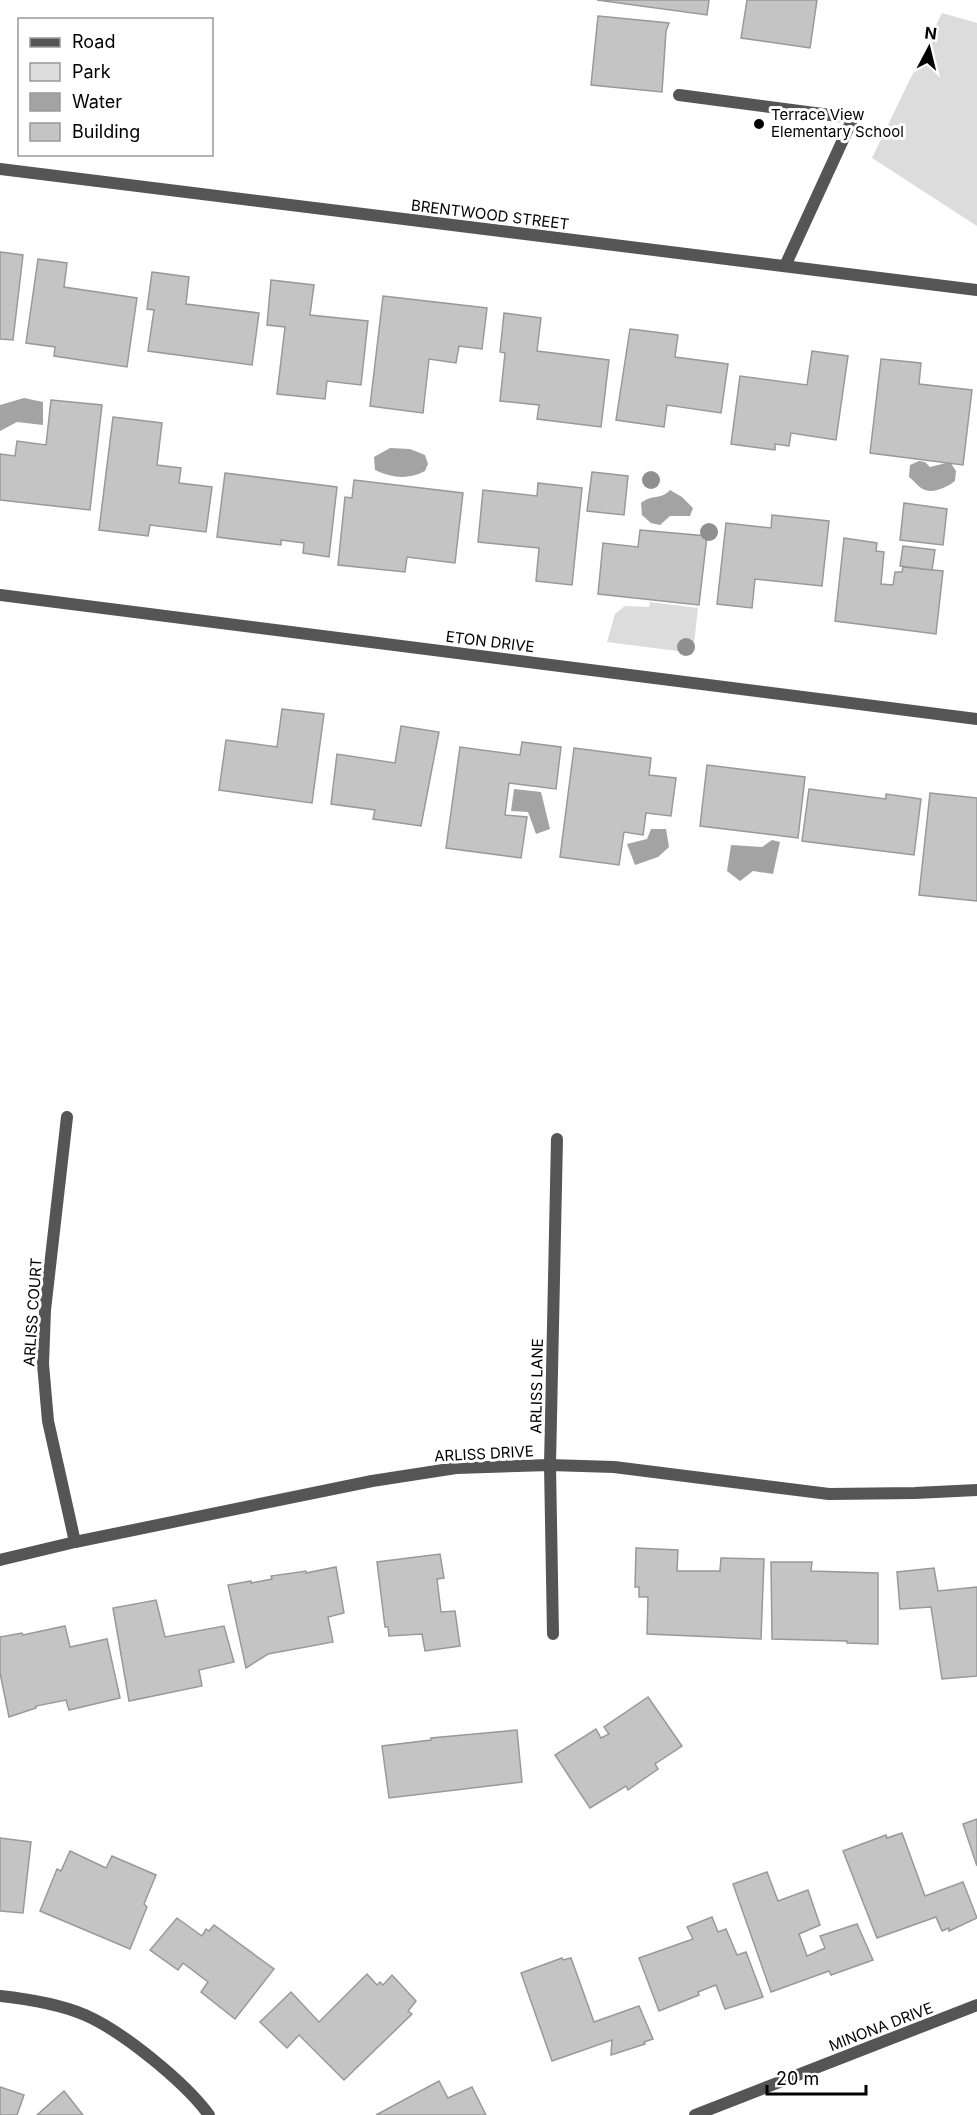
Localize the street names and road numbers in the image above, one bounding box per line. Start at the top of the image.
street label: BRENTWOOD STREET [410,195,570,234]
street label: ETON DRIVE [445,627,535,656]
street label: ARLISS COURT [19,1257,46,1367]
street label: ARLISS LANE [526,1338,547,1434]
street label: ARLISS DRIVE [434,1441,534,1466]
street label: MINONA DRIVE [826,1998,936,2055]

